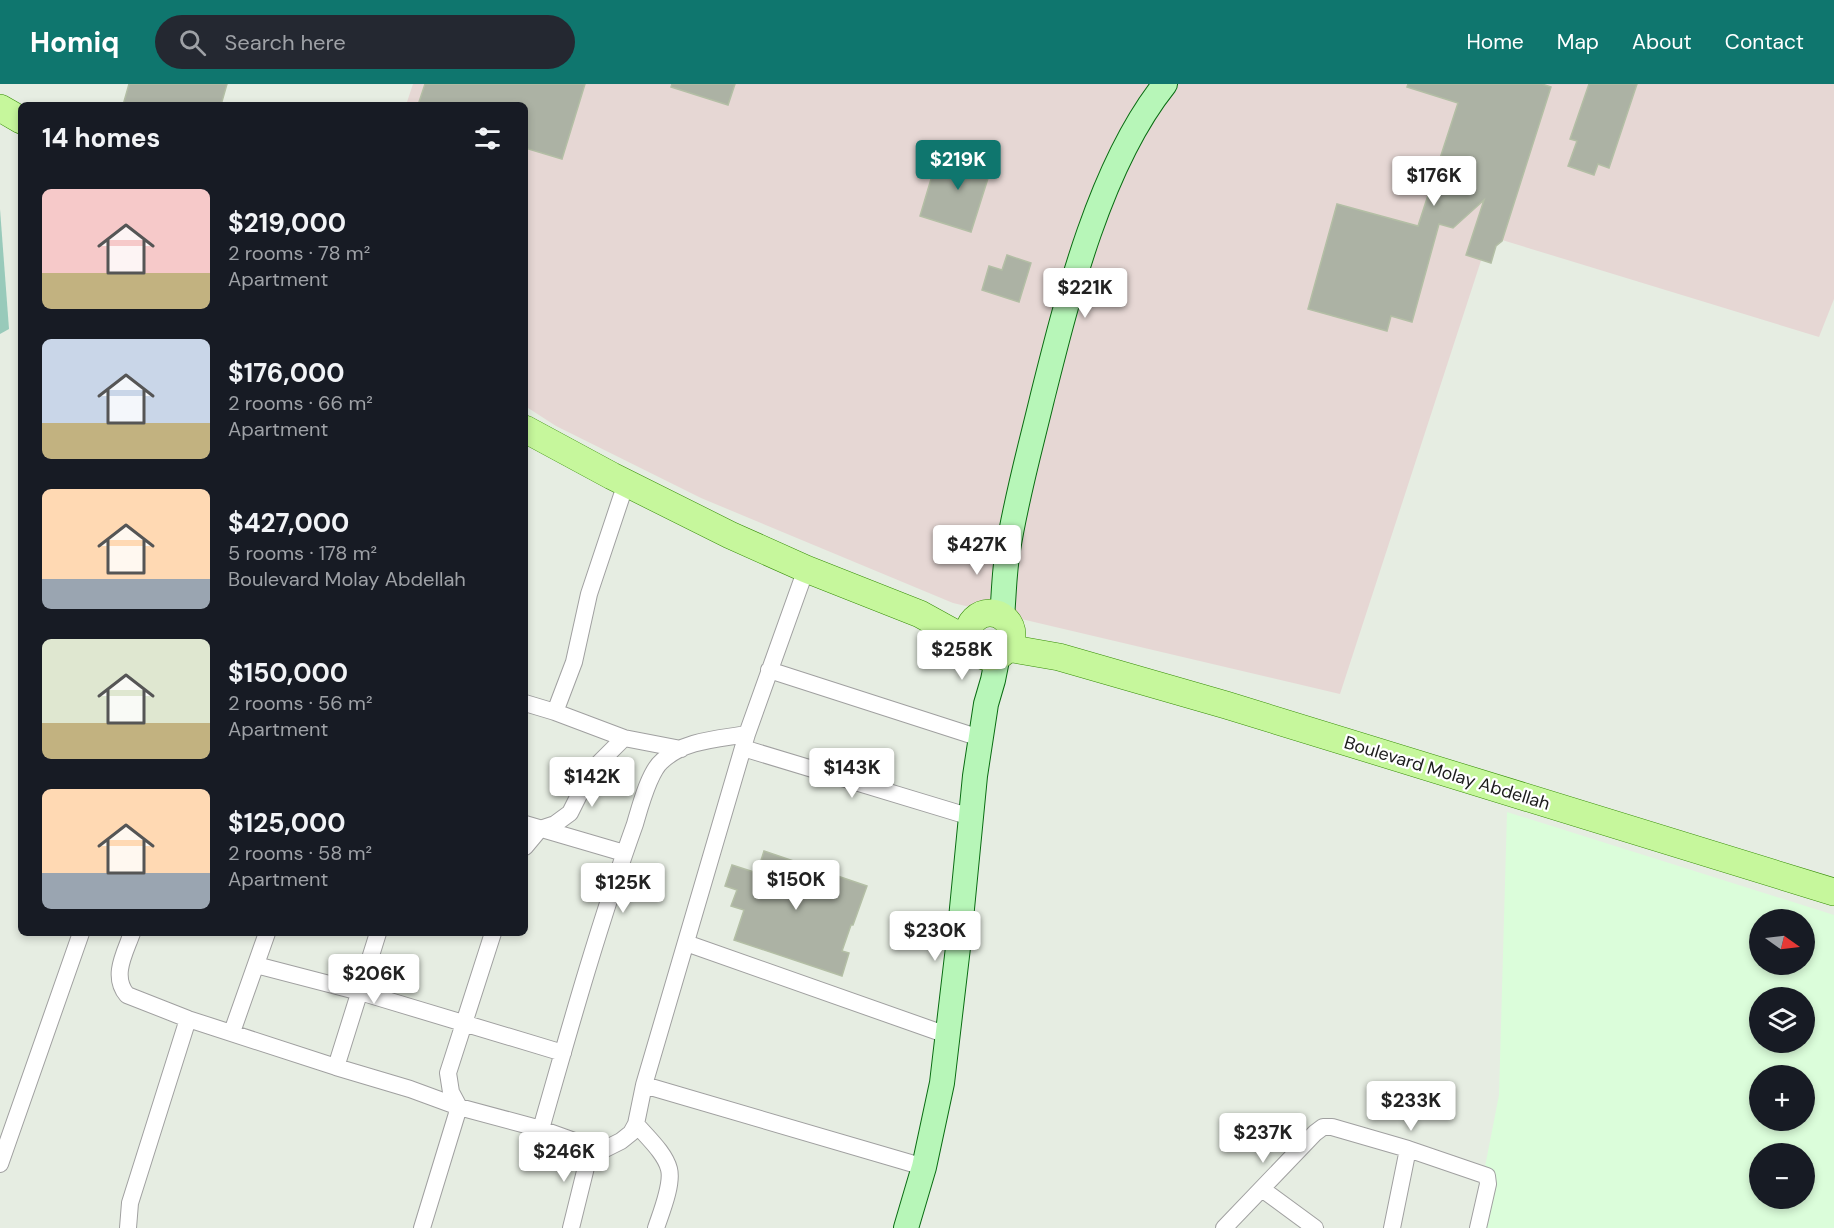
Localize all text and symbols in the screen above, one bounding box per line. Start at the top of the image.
search box [155,15,575,69]
text: Homiq [30,24,119,61]
icon: search [176,26,209,59]
text: Search here [224,28,346,57]
text: Home [1466,28,1524,56]
text: Map [1557,28,1599,56]
text: About [1632,28,1692,56]
text: Contact [1725,28,1804,56]
text: 14 homes [42,121,160,155]
icon: filters [471,122,504,155]
pin: $219K [916,140,1000,191]
text: $219K [930,146,986,172]
pin: $176K [1392,156,1476,207]
text: $176K [1406,162,1462,188]
text: $219,000 [228,206,346,240]
icon: home [90,213,162,285]
text: 2 rooms · 78 m² [228,240,370,266]
text: Apartment [228,266,328,292]
pin: $221K [1043,268,1127,319]
text: $221K [1057,274,1113,300]
text: $176,000 [228,356,345,390]
icon: home [90,363,162,435]
text: 2 rooms · 66 m² [228,390,373,416]
text: Apartment [228,416,328,442]
text: $427,000 [228,506,349,540]
icon: home [90,513,162,585]
pin: $427K [935,525,1019,576]
text: $427K [947,531,1007,557]
text: 5 rooms · 178 m² [228,540,377,566]
text: Boulevard Molay Abdellah [228,566,466,592]
pin: $258K [920,630,1004,681]
text: $258K [931,636,993,662]
text: $150,000 [228,656,348,690]
icon: home [90,663,162,735]
text: 2 rooms · 56 m² [228,690,373,716]
text: Apartment [228,716,328,742]
street label: Boulevard Molay Abdellah [1341,730,1553,816]
pin: $143K [810,748,894,799]
text: $143K [823,754,881,780]
pin: $142K [550,757,634,808]
text: $142K [564,763,620,789]
text: $125,000 [228,806,346,840]
icon: home [90,813,162,885]
text: 2 rooms · 58 m² [228,840,372,866]
pin: $150K [754,860,838,911]
pin: $125K [581,863,665,914]
text: Apartment [228,866,328,892]
text: $150K [767,866,825,892]
text: $125K [595,869,651,895]
north arrow [1749,909,1815,975]
map controls [1749,909,1815,1209]
pin: $230K [893,911,977,962]
text: $230K [904,917,966,943]
pin: $206K [332,954,416,1005]
text: $206K [342,960,406,986]
button: layers [1749,987,1815,1053]
button: + [1749,1065,1815,1131]
pin: $233K [1369,1081,1453,1132]
text: $233K [1381,1087,1441,1113]
pin: $237K [1221,1113,1305,1164]
text: $237K [1233,1119,1293,1145]
pin: $246K [522,1132,606,1183]
text: $246K [533,1138,595,1164]
button: − [1749,1143,1815,1209]

